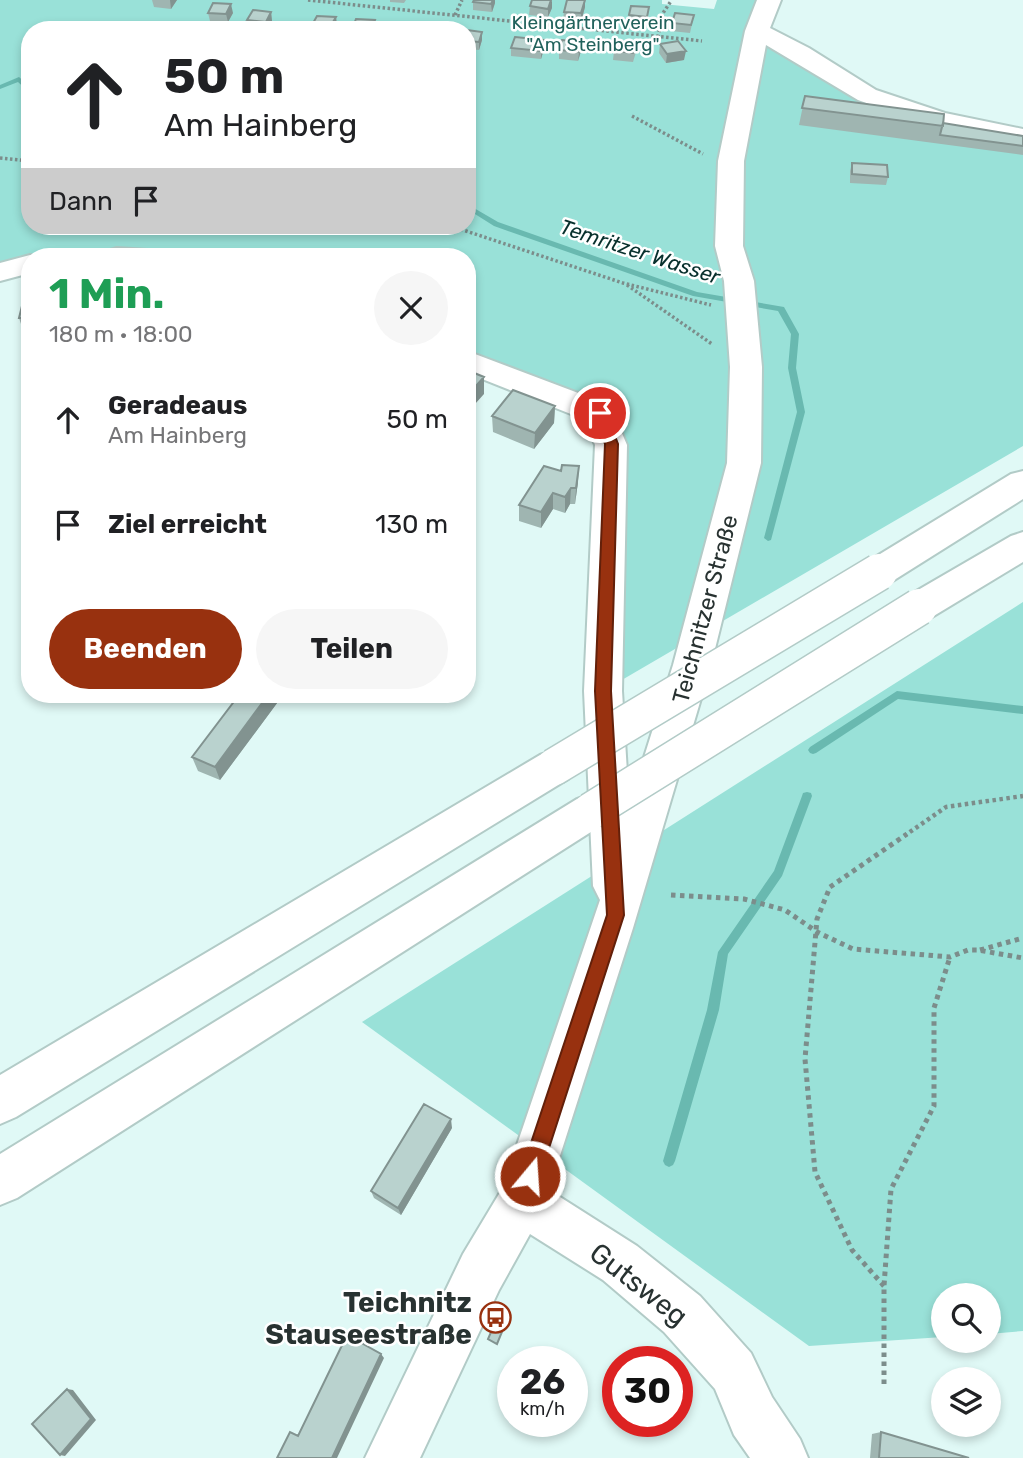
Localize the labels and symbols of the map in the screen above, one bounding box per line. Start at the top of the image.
park label: Kleingärtnerverein "Am Steinberg" [511,11,675,56]
water label: Temritzer Wasser [557,214,724,290]
pin [570,383,630,443]
street label: Teichnitzer Straße [666,512,744,706]
position arrow [493,1139,567,1213]
street label: Gutsweg [583,1236,694,1333]
place label: Teichnitz Stauseestraße [265,1286,472,1351]
bus stop icon: Teichnitz Stauseestraße [478,1301,512,1335]
speed limit sign: 30 [602,1346,693,1437]

